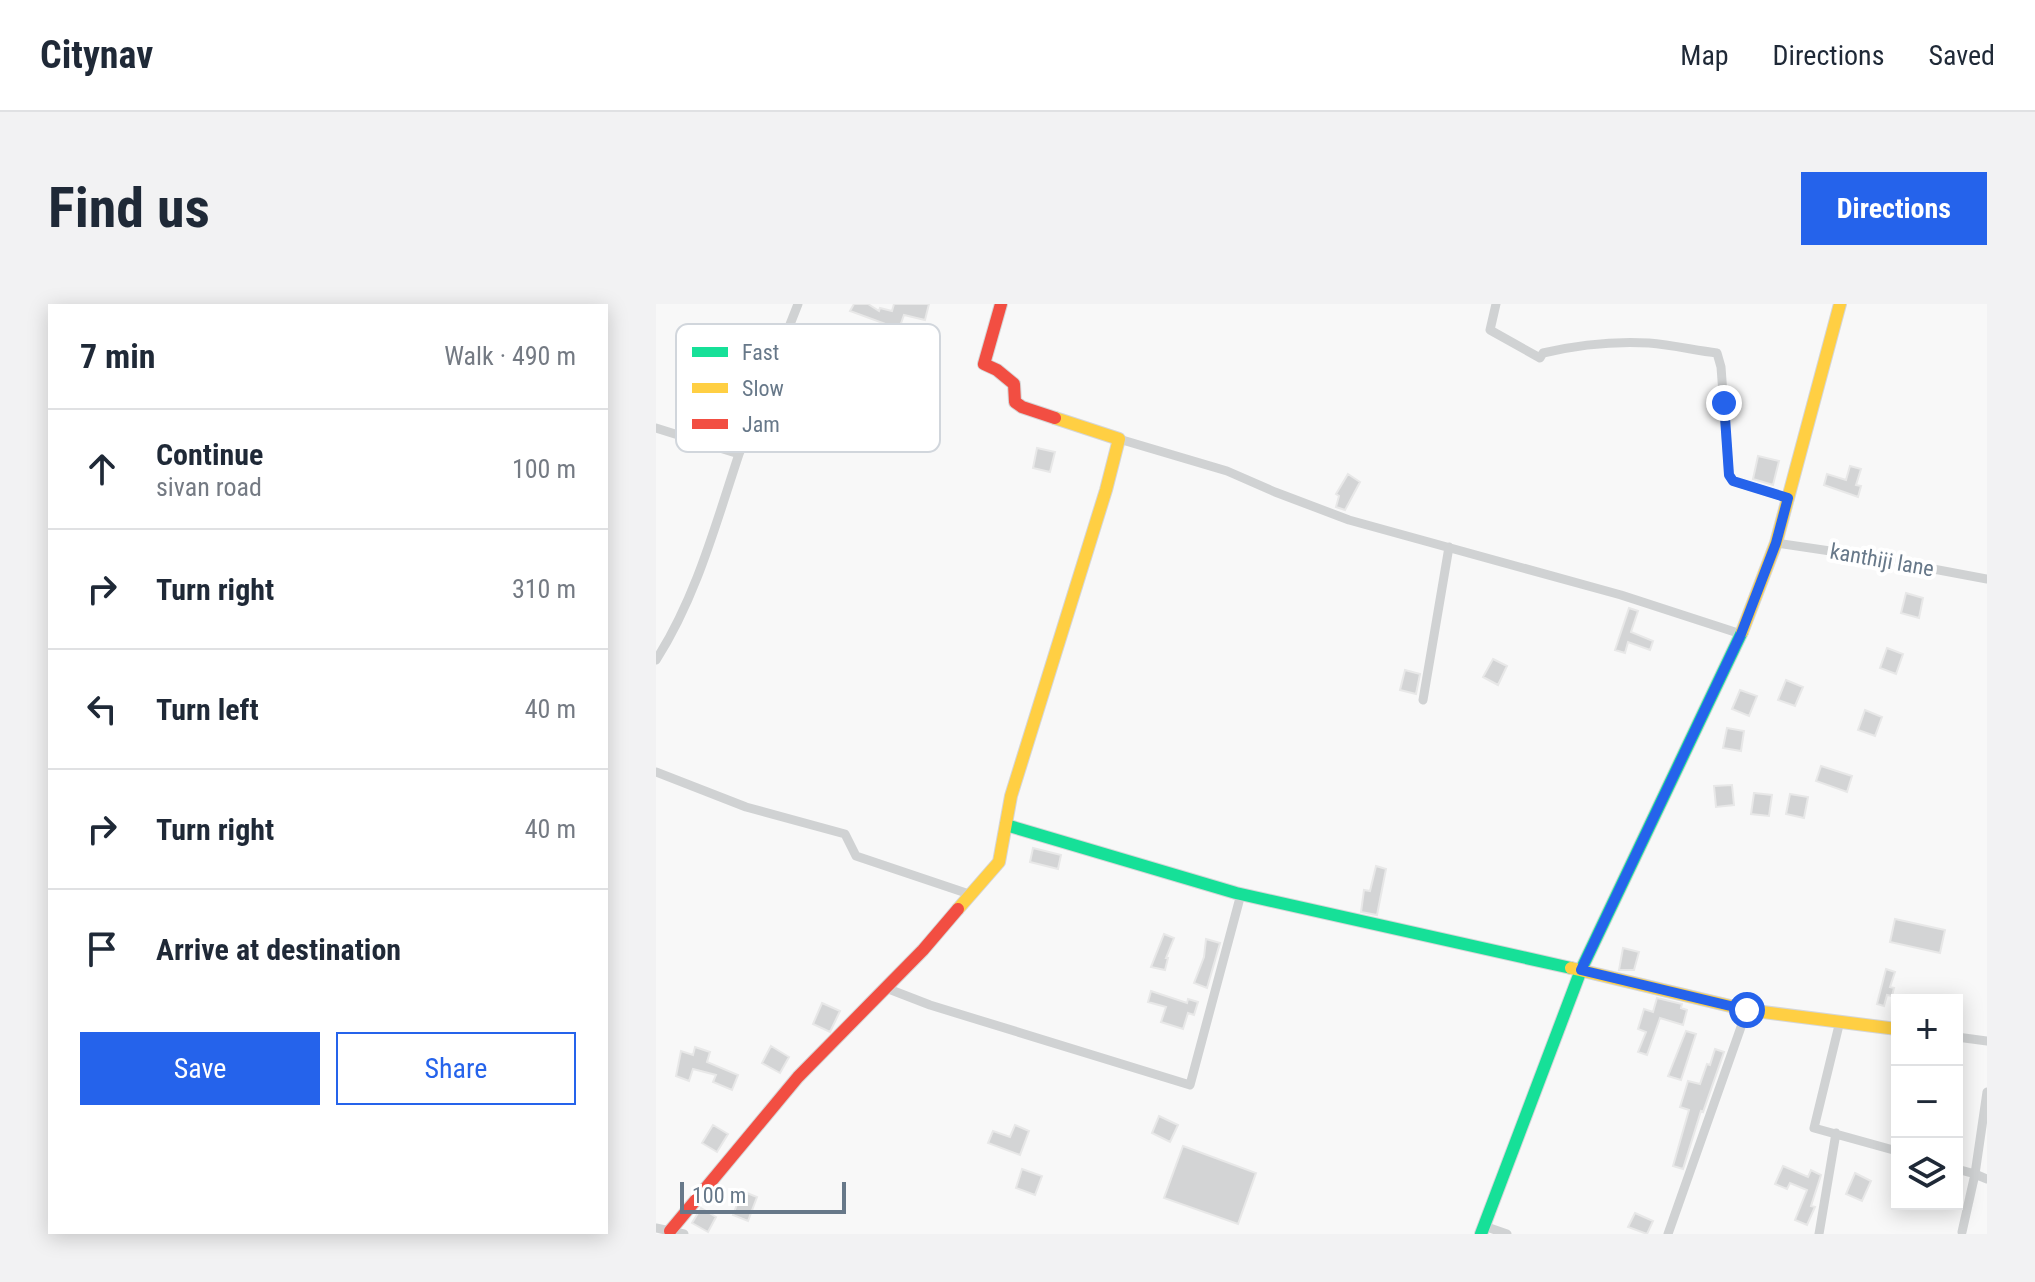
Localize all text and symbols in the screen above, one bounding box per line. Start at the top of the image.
text: Citynav [40,33,153,77]
text: Map [1680,39,1729,72]
text: Directions [1773,39,1884,72]
text: Saved [1928,39,1995,72]
button: Directions [1801,172,1987,245]
text: Find us [48,175,210,241]
legend [676,324,940,452]
text: 7 min [80,336,156,376]
text: Fast [742,340,779,365]
text: Walk · 490 m [444,341,576,371]
text: Slow [742,376,784,401]
route end [1706,385,1742,421]
text: Jam [742,412,780,437]
text: Continue [156,437,263,472]
icon: ahead [80,447,124,491]
text: 100 m [512,454,576,484]
text: sivan road [156,472,262,502]
street label: kanthiji lane [1828,539,1936,581]
icon: right [80,567,124,611]
text: Turn right [156,572,274,607]
text: 310 m [512,574,576,604]
icon: left [80,687,124,731]
text: Turn left [156,692,259,727]
text: 40 m [525,694,576,724]
icon: right [80,807,124,851]
text: Turn right [156,812,274,847]
text: 40 m [525,814,576,844]
icon: arrive [80,927,124,971]
text: Arrive at destination [156,932,401,967]
route start [1729,992,1765,1028]
map controls [1891,994,1963,1210]
button: + [1891,994,1963,1066]
button: Save [80,1032,320,1105]
button: Share [336,1032,576,1105]
button: − [1891,1066,1963,1138]
button: layers [1891,1138,1963,1210]
scale bar [680,1178,846,1214]
text: 100 m [692,1183,746,1208]

